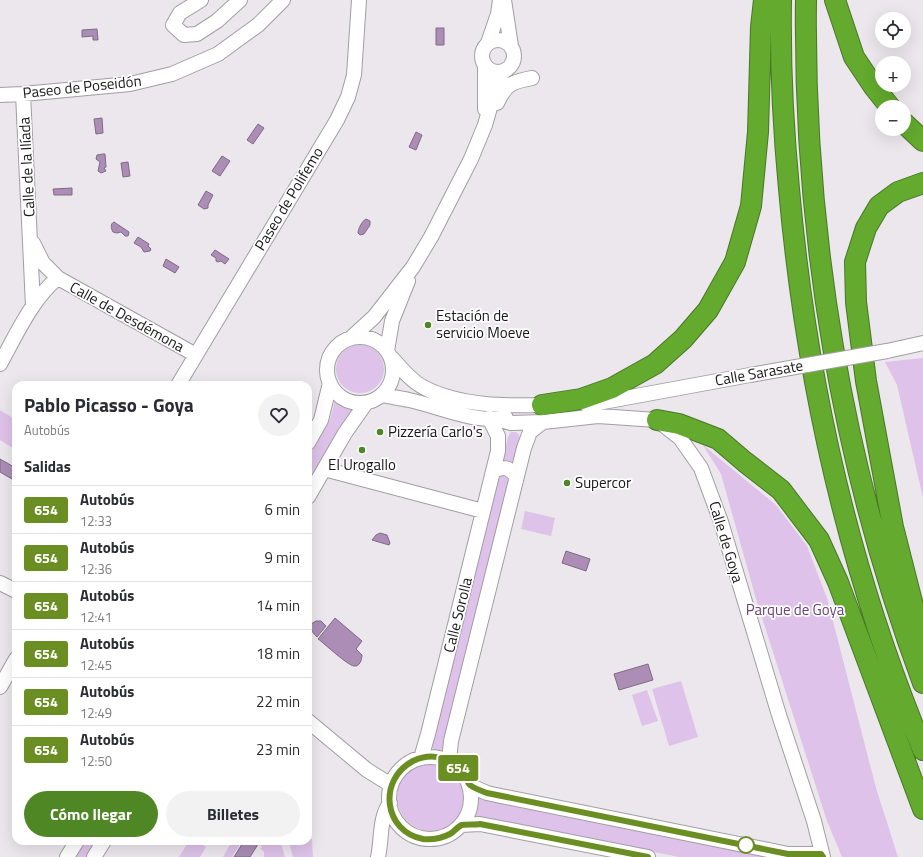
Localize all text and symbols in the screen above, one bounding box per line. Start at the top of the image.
map controls [875,12,911,136]
button: locate [875,12,911,48]
button: + [875,56,911,92]
street label: Paseo de Poseidón [21,69,143,104]
button: − [875,100,911,136]
street label: Calle de la Ilíada [12,116,41,218]
street label: Paseo de Polifemo [249,142,329,255]
street label: Calle de Desdémona [66,275,189,358]
place label: Estación de servicio Moeve [436,304,530,344]
marker: Estación de servicio Moeve [423,320,433,330]
street label: Calle Sarasate [713,353,805,392]
text: Pablo Picasso - Goya [24,390,194,419]
button: heart [258,394,300,436]
text: Autobús [24,420,70,440]
place label: Pizzería Carlo's [388,420,483,443]
marker: Pizzería Carlo's [375,427,385,437]
marker: El Urogallo [357,445,367,455]
place label: El Urogallo [328,453,396,476]
text: Salidas [24,455,71,478]
place label: Supercor [575,471,631,494]
marker: Supercor [562,478,572,488]
text: Autobús [80,488,134,511]
text: 6 min [264,498,300,521]
street label: Calle de Goya [703,498,750,586]
text: 654 [34,499,58,520]
text: 12:33 [80,511,112,531]
text: Autobús [80,536,134,559]
text: 9 min [264,546,300,569]
text: 654 [34,547,58,568]
text: 12:36 [80,559,112,579]
street label: Calle Sorolla [437,574,478,655]
text: Autobús [80,584,134,607]
text: 14 min [256,594,300,617]
text: 654 [34,595,58,616]
park label: Parque de Goya [746,598,845,621]
text: 12:41 [80,607,112,627]
text: Autobús [80,632,134,655]
text: 18 min [256,642,300,665]
text: 654 [34,643,58,664]
text: 12:45 [80,655,112,675]
text: Autobús [80,680,134,703]
text: 22 min [256,690,300,713]
text: 654 [34,691,58,712]
text: 12:49 [80,703,112,723]
text: Autobús [80,728,134,751]
text: 23 min [256,738,300,761]
text: 654 [34,739,58,760]
text: 12:50 [80,751,112,771]
line badge: 654 [435,755,481,781]
text: 654 [446,757,470,778]
button: Cómo llegar [24,791,158,837]
button: Billetes [166,791,300,837]
unlabelled marker [737,836,755,854]

